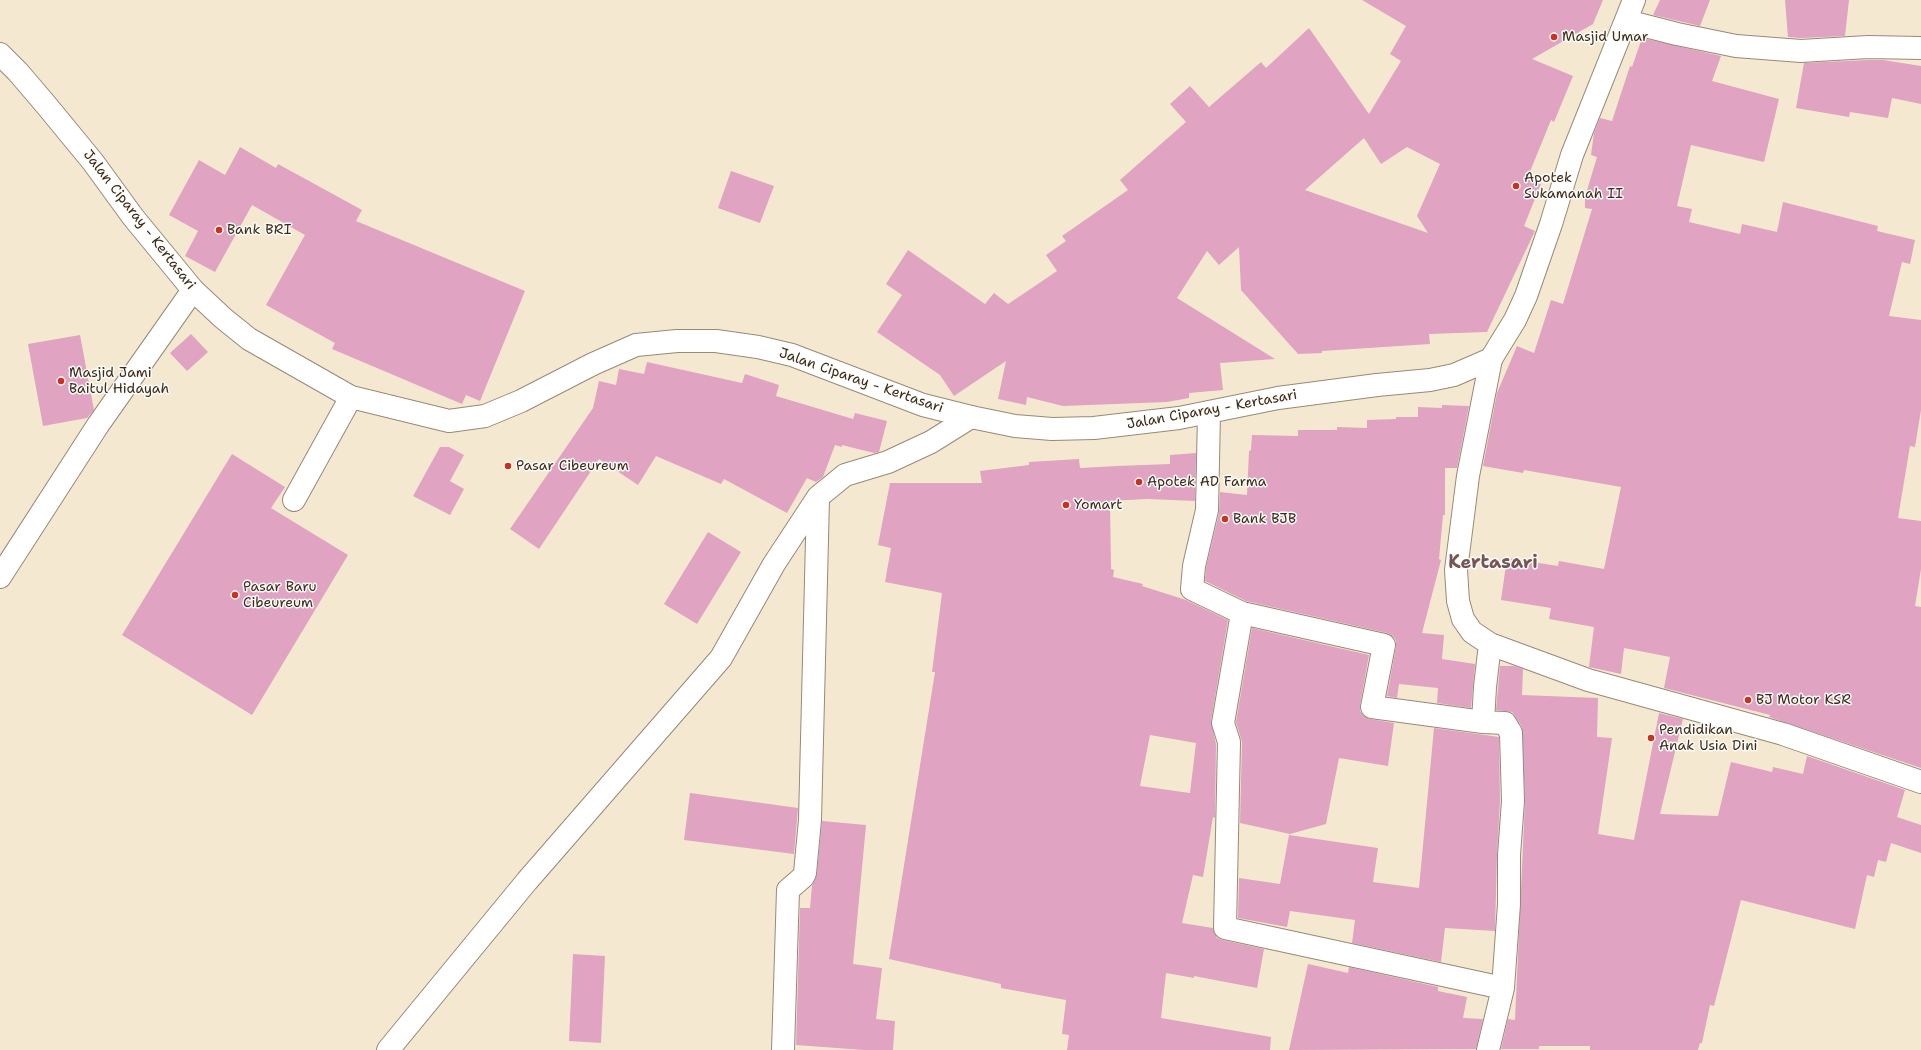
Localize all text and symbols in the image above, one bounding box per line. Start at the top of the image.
place label: Masjid Umar [1562,29,1648,45]
marker: Masjid Umar [1549,32,1559,42]
street label: Jalan Ciparay - Kertasari [79,147,199,293]
place label: Apotek Sukamanah II [1524,170,1623,202]
marker: Apotek Sukamanah II [1511,181,1521,191]
place label: Bank BRI [227,222,291,238]
marker: Bank BRI [214,225,224,235]
street label: Jalan Ciparay - Kertasari [777,345,945,417]
place label: Masjid Jami Baitul Hidayah [69,365,169,398]
marker: Masjid Jami Baitul Hidayah [56,376,66,386]
street label: Jalan Ciparay - Kertasari [1126,387,1298,433]
place label: Pasar Cibeureum [516,458,629,474]
marker: Pasar Cibeureum [503,461,513,471]
place label: Apotek AD Farma [1147,474,1266,490]
marker: Apotek AD Farma [1134,477,1144,487]
place label: Yomart [1074,497,1122,513]
marker: Yomart [1061,500,1071,510]
place label: Bank BJB [1233,511,1296,527]
marker: Bank BJB [1220,514,1230,524]
district label: Kertasari [1448,552,1538,574]
place label: Pasar Baru Cibeureum [243,579,317,612]
marker: Pasar Baru Cibeureum [230,590,240,600]
place label: BJ Motor KSR [1756,692,1851,708]
marker: BJ Motor KSR [1743,695,1753,705]
place label: Pendidikan Anak Usia Dini [1659,722,1758,754]
marker: Pendidikan Anak Usia Dini [1646,733,1656,743]

